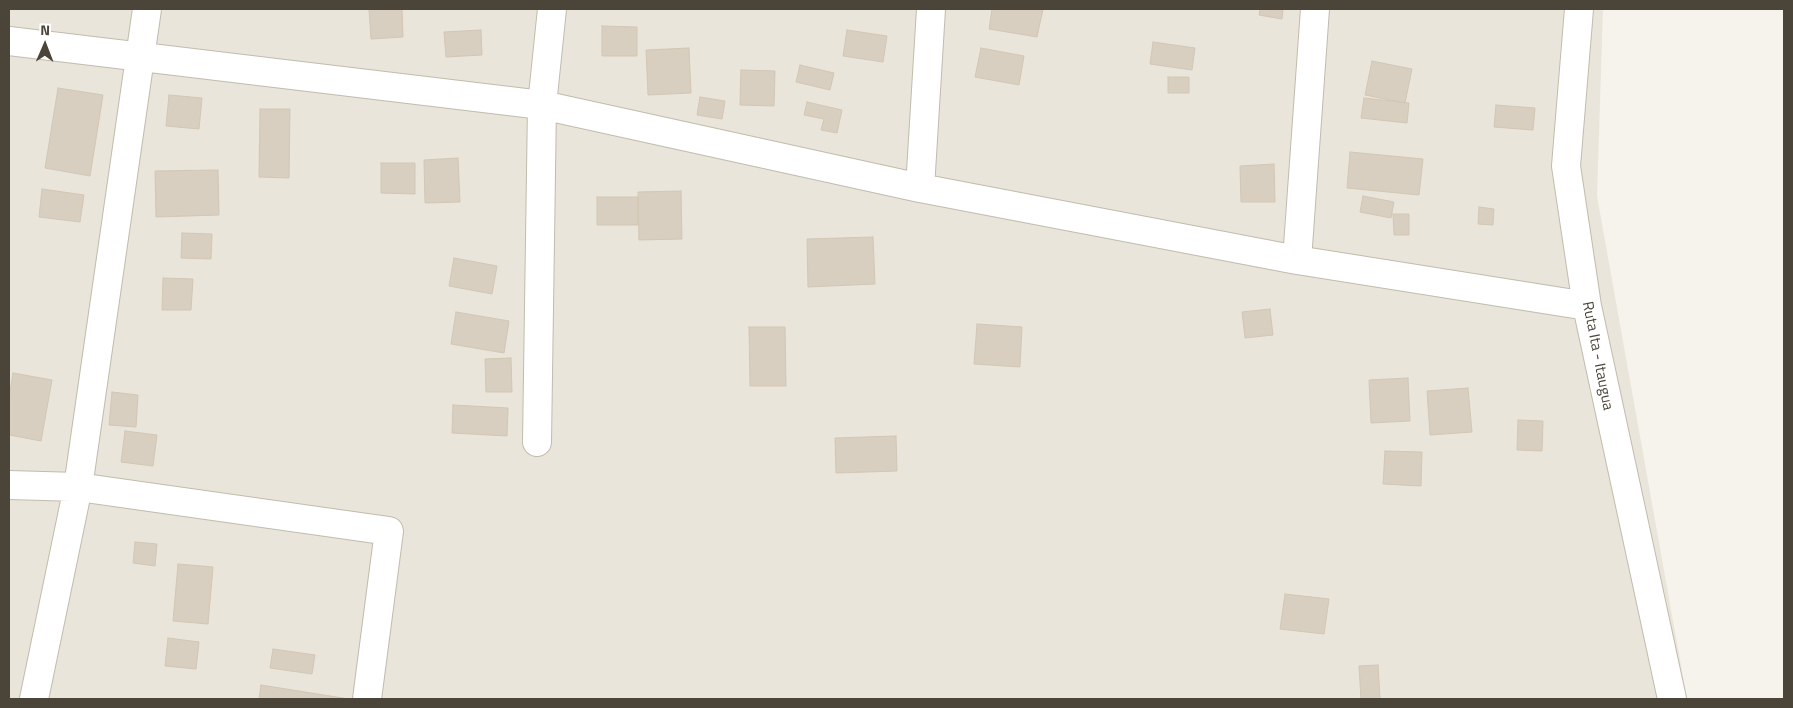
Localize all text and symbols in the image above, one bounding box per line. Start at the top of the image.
text: N [40,19,50,40]
north arrow [20,20,70,70]
street label: Ruta Ita - Itaugua [1578,300,1616,412]

